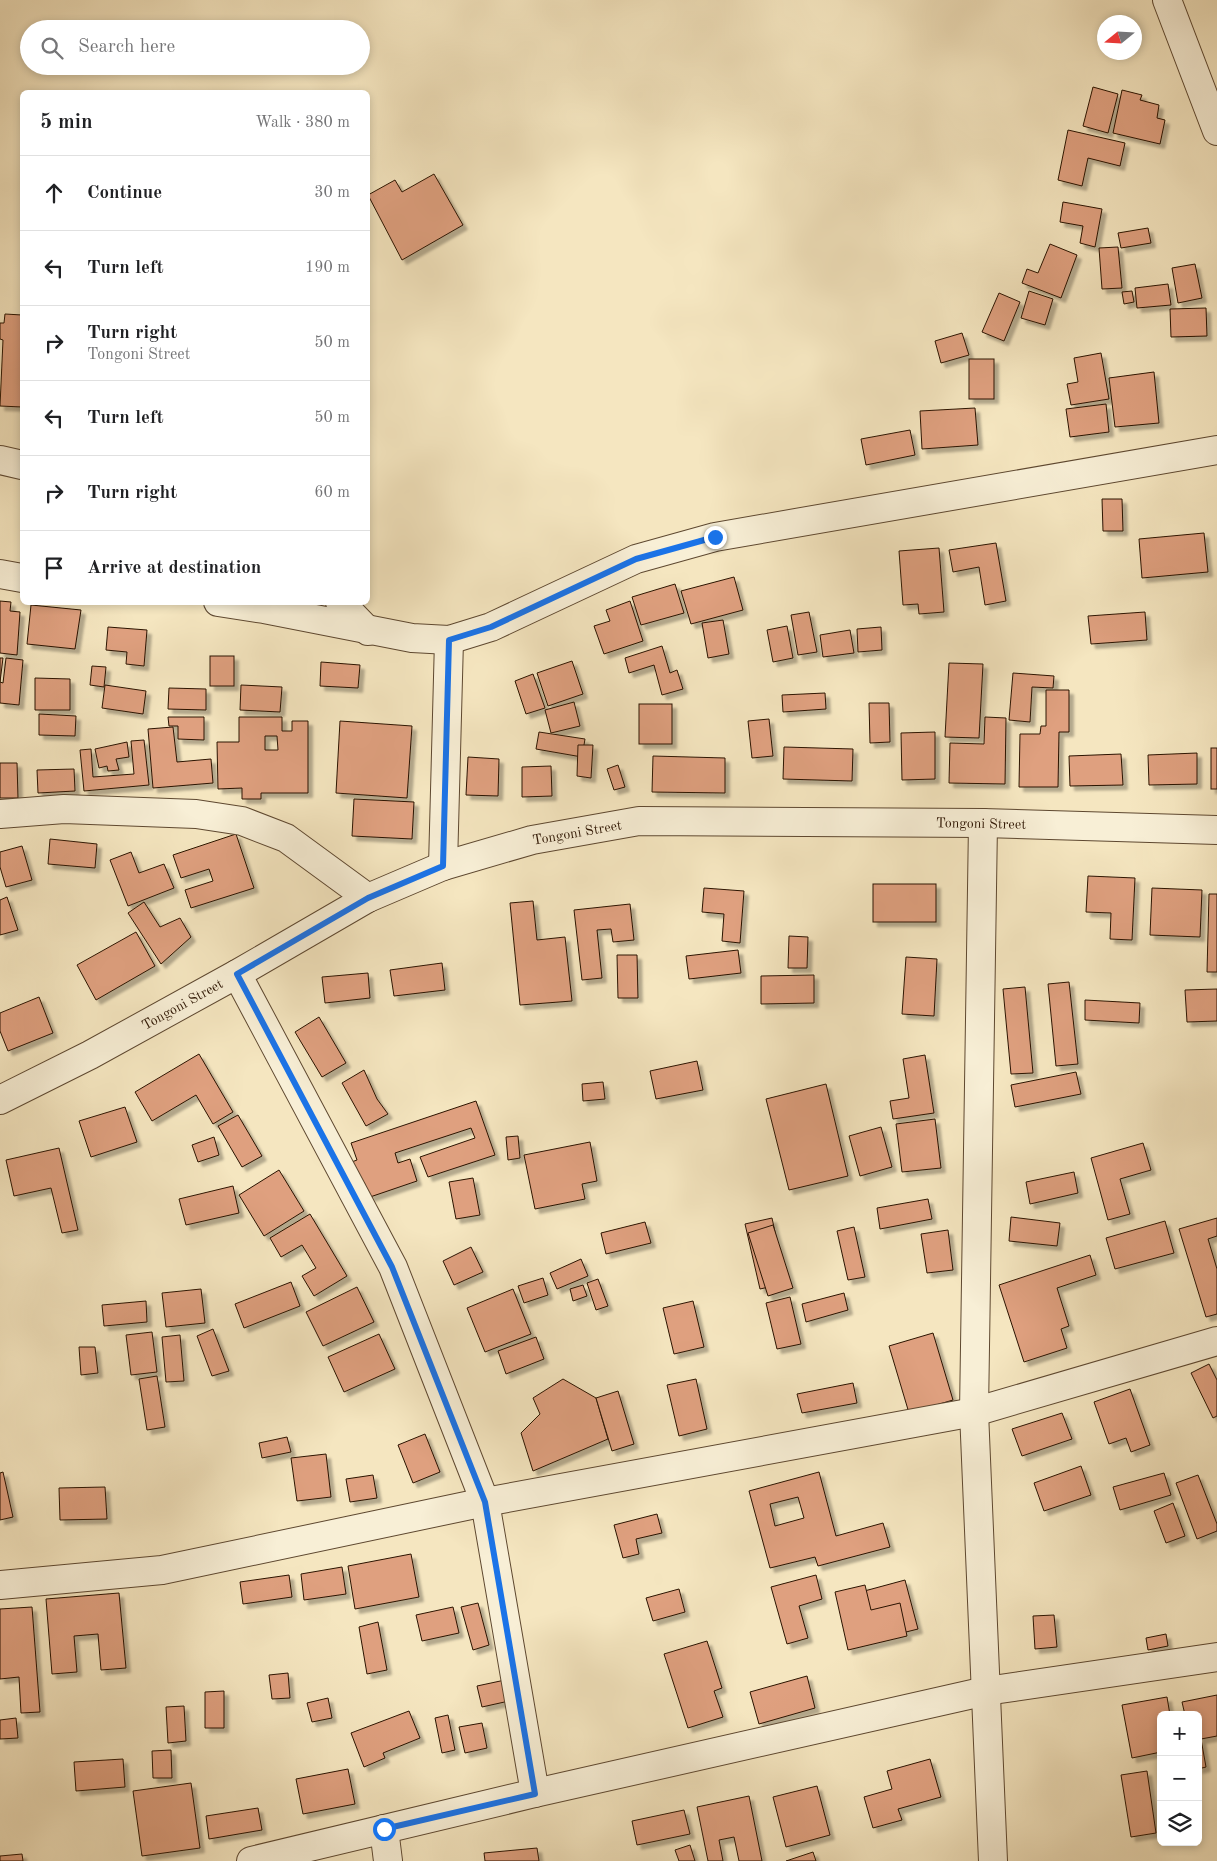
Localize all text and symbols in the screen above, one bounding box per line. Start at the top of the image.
north arrow [1097,15,1142,60]
search box [20,20,370,75]
icon: search [38,34,66,62]
text: Search here [78,38,175,57]
text: 5 min [40,112,93,133]
text: Walk · 380 m [255,115,350,131]
icon: ahead [40,179,68,207]
text: Continue [87,184,162,203]
text: 30 m [314,185,350,201]
icon: left [40,254,68,282]
text: Turn left [87,259,164,278]
text: 190 m [305,260,350,276]
text: Turn right [87,324,177,343]
icon: right [40,329,68,357]
text: 50 m [314,335,350,351]
text: Tongoni Street [87,347,190,363]
icon: left [40,404,68,432]
text: Turn left [87,409,164,428]
text: 50 m [314,410,350,426]
icon: right [40,479,68,507]
text: Turn right [87,484,177,503]
text: 60 m [314,485,350,501]
route end [704,526,727,549]
icon: arrive [40,554,68,582]
text: Arrive at destination [87,559,261,578]
street label: Tongoni Street [936,816,1026,832]
street label: Tongoni Street [531,818,623,848]
street label: Tongoni Street [140,977,225,1033]
map controls [1157,1711,1202,1846]
button: + [1157,1711,1202,1756]
button: − [1157,1756,1202,1801]
button: layers [1157,1801,1202,1846]
route start [373,1818,396,1841]

